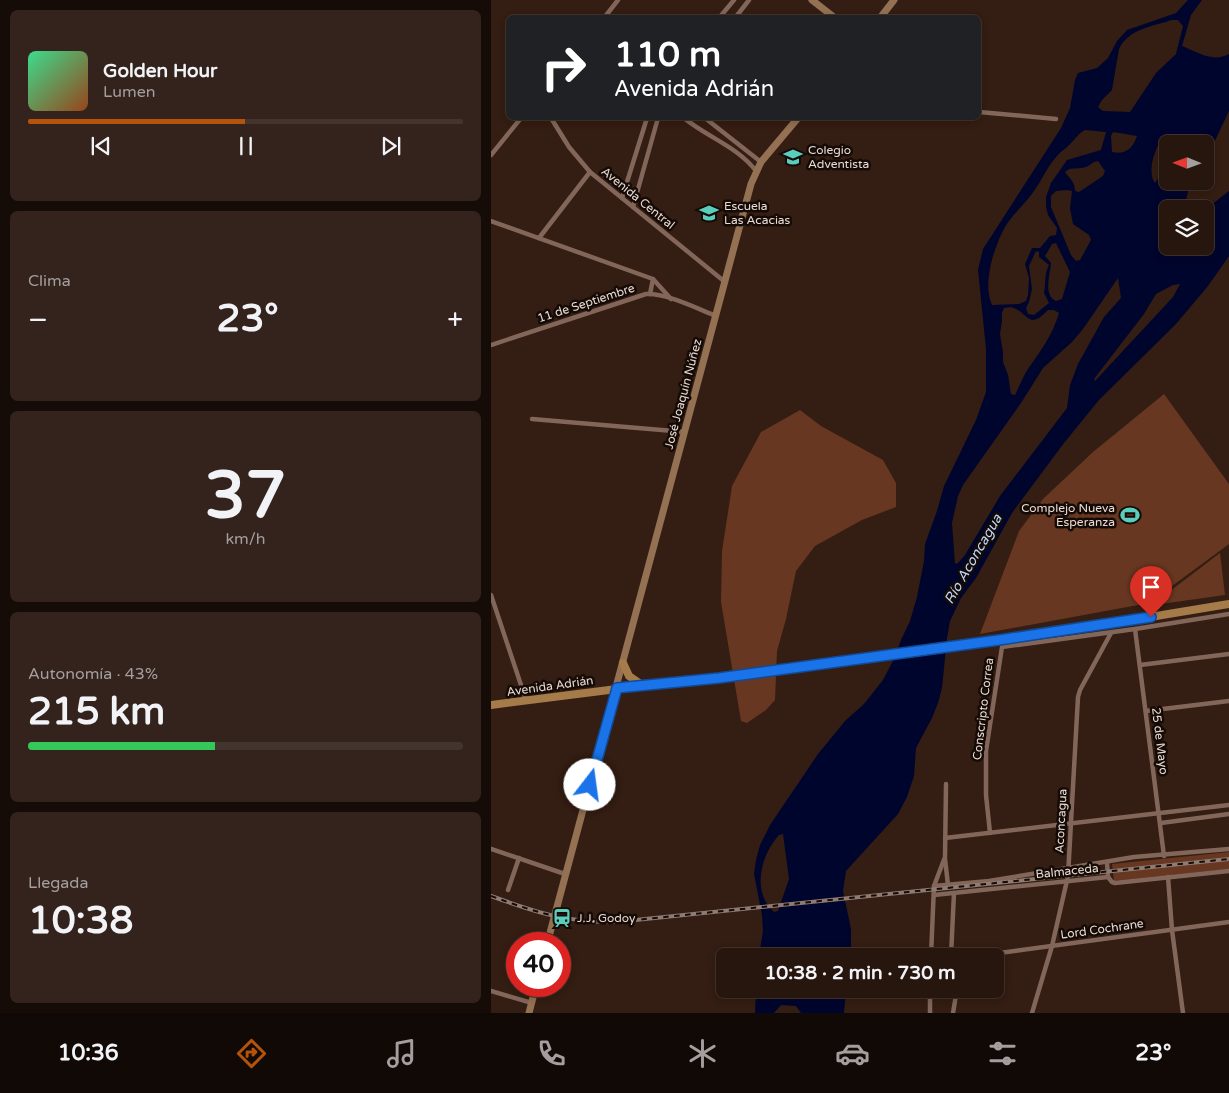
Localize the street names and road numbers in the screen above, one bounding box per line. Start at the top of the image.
street label: Avenida Central [598,164,678,232]
street label: 11 de Septiembre [536,281,637,325]
street label: José Joaquín Núñez [662,337,704,451]
street label: Conscripto Correa [970,657,996,761]
street label: Avenida Adrián [506,673,594,699]
street label: 25 de Mayo [1149,707,1171,775]
street label: Aconcagua [1052,788,1070,854]
street label: Balmaceda [1035,861,1099,881]
street label: Lord Cochrane [1059,916,1145,942]

